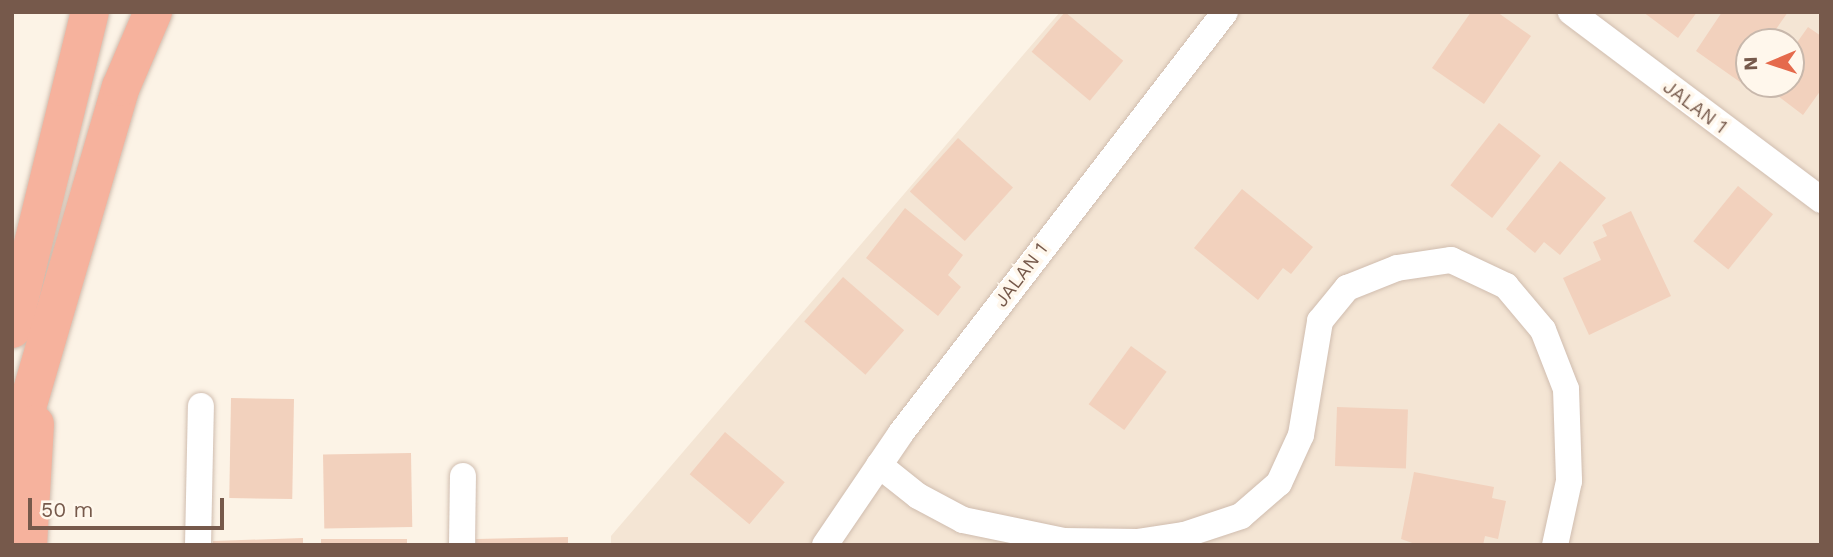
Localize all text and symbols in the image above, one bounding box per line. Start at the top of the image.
north arrow [1735,28,1805,98]
text: N [1739,56,1762,71]
street label: JALAN 1 [1658,75,1732,139]
street label: JALAN 1 [989,238,1053,312]
scale bar [32,484,228,528]
text: 50 m [41,497,93,522]

